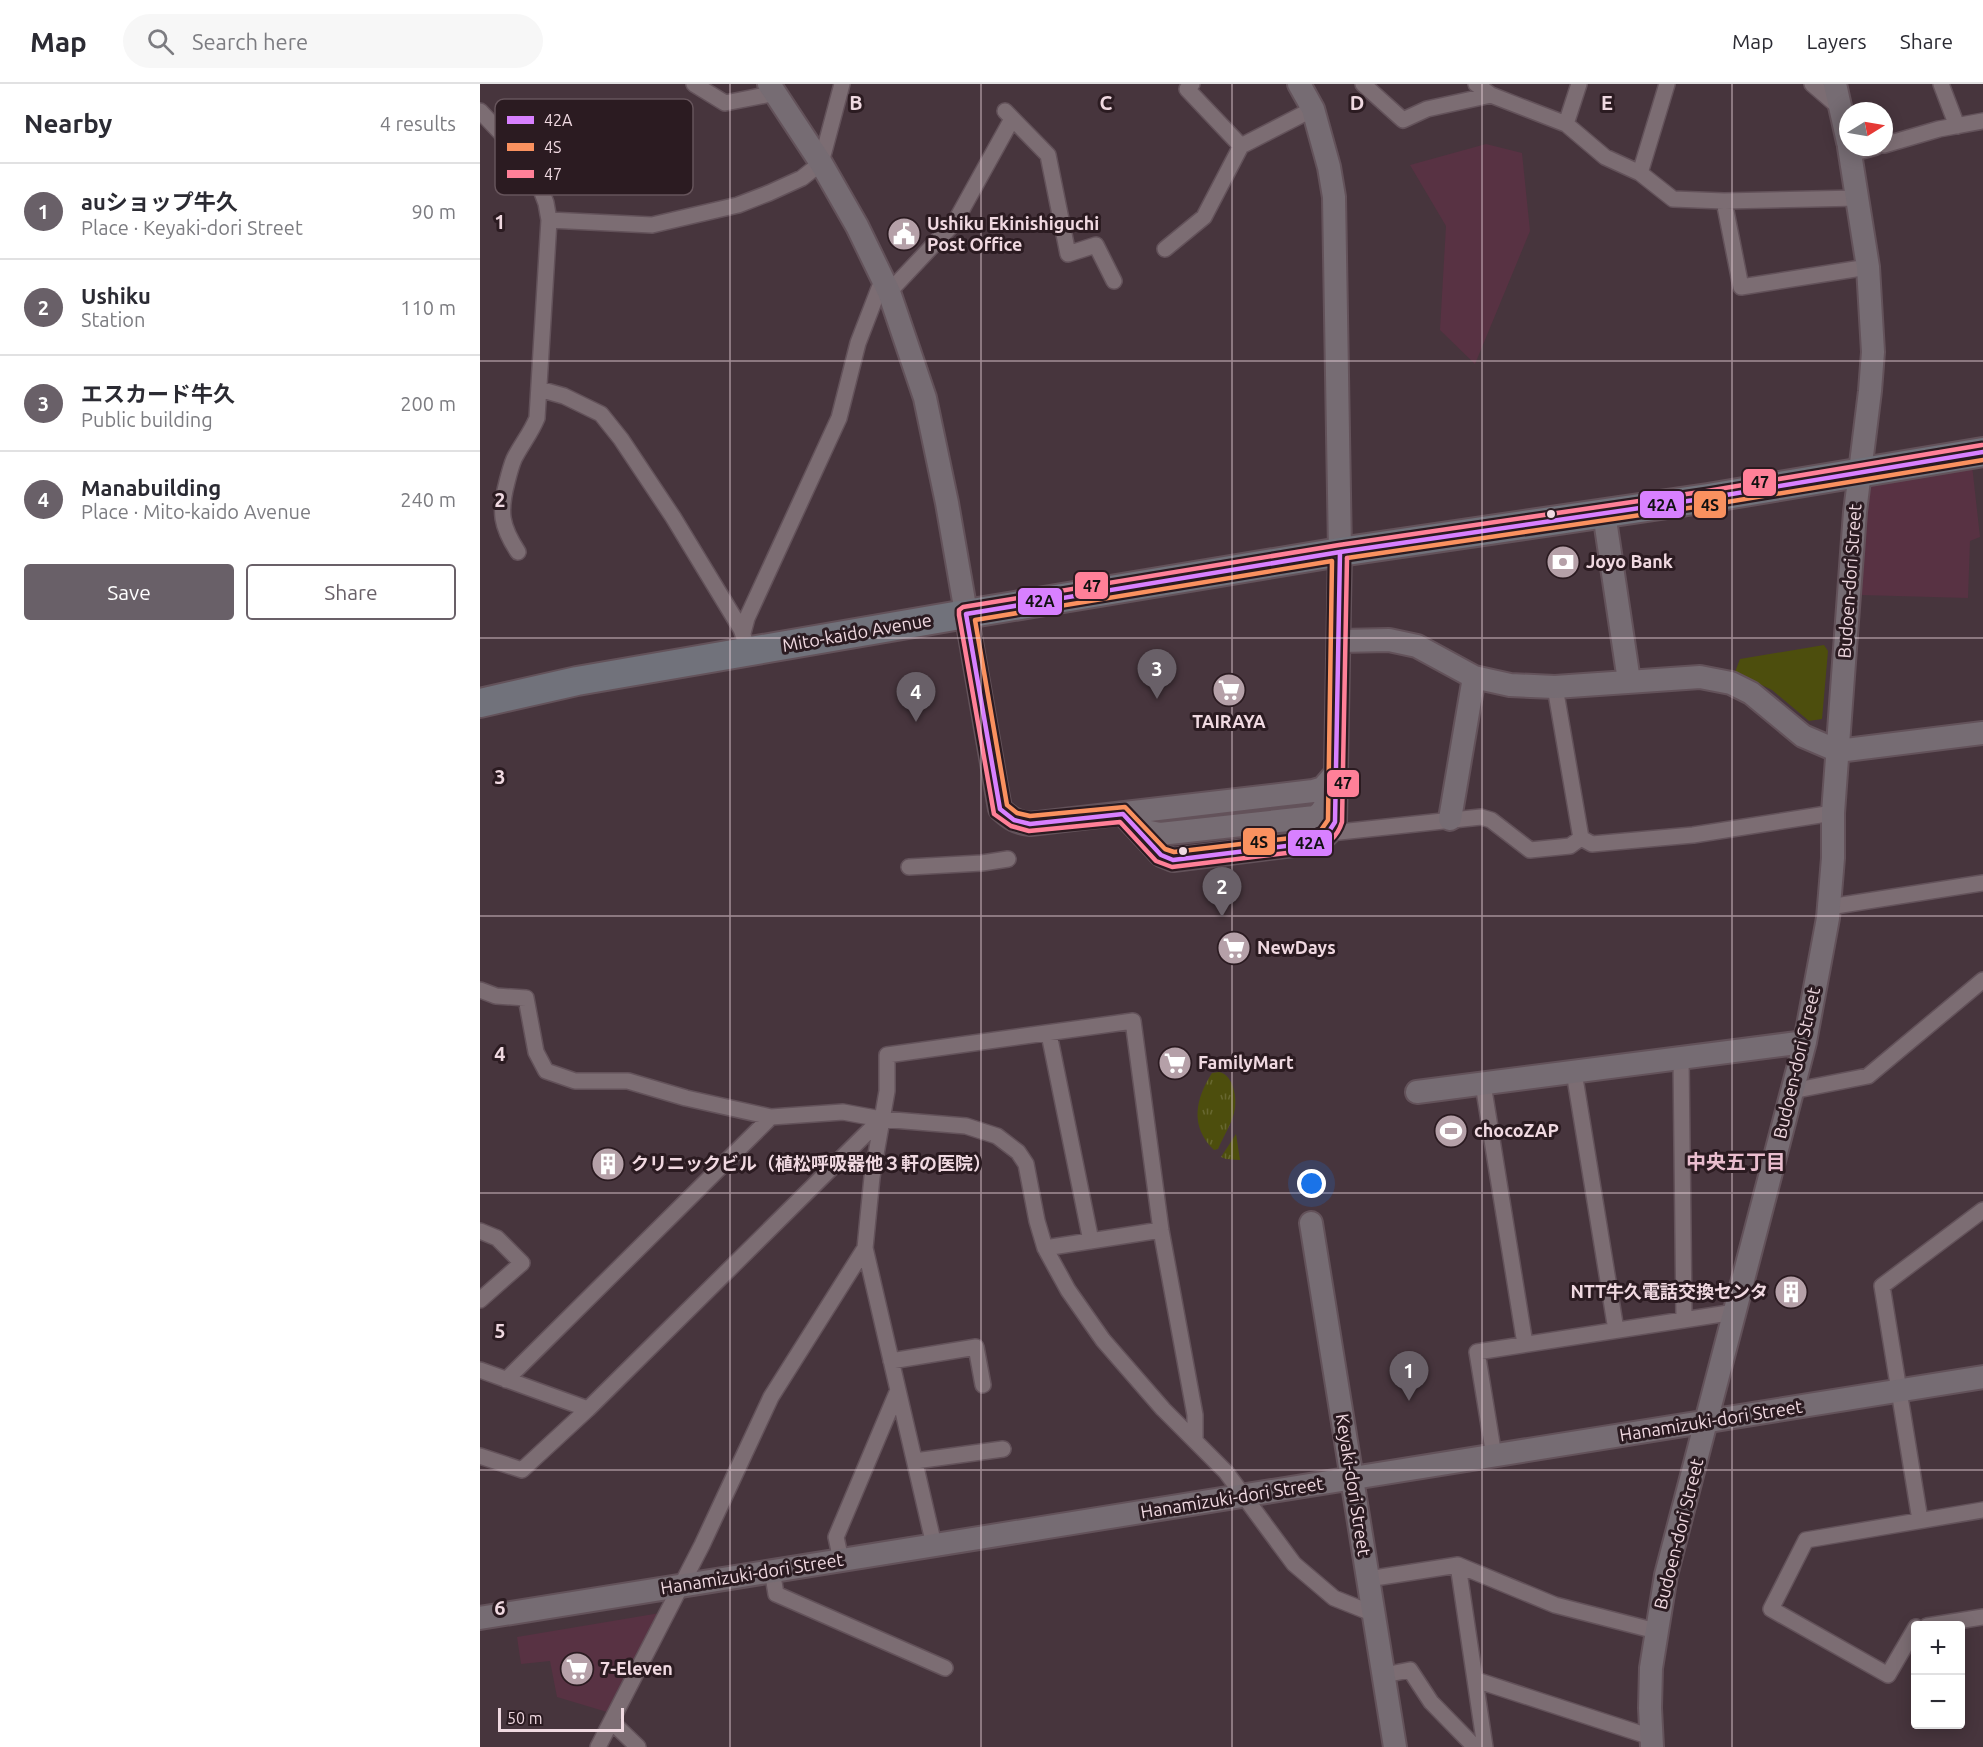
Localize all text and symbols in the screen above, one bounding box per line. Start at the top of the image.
search box [123,14,543,68]
icon: search [144,25,177,58]
text: Map [30,26,87,57]
text: Search here [192,29,308,54]
text: Map [1732,29,1773,53]
text: Layers [1806,29,1867,53]
text: Share [1900,29,1953,53]
text: B [849,91,863,114]
text: C [1100,91,1113,114]
text: D [1350,91,1364,114]
text: E [1601,91,1613,114]
legend [495,99,693,195]
north arrow [1839,102,1893,156]
text: Nearby [24,109,112,138]
text: 42A [544,111,573,129]
text: 4 results [380,112,456,135]
text: 4S [544,138,561,156]
text: 47 [544,165,562,183]
text: auショップ牛久 [81,189,238,214]
text: 1 [38,200,49,223]
text: 90 m [412,200,456,223]
text: 1 [494,210,506,233]
place label: Ushiku Ekinishiguchi Post Office [927,213,1099,254]
text: Place · Keyaki-dori Street [81,216,303,239]
public building icon: Ushiku Ekinishiguchi Post Office [886,216,922,252]
text: Ushiku [81,283,151,308]
text: 2 [38,296,49,319]
text: 110 m [400,296,456,319]
text: Station [81,308,145,331]
text: エスカード牛久 [81,381,235,406]
text: 3 [38,392,49,415]
text: 200 m [400,392,456,415]
text: Public building [81,408,213,431]
line badge: 47 [1742,468,1777,497]
text: 47 [1751,473,1769,491]
text: Manabuilding [81,475,221,500]
text: 4 [38,488,49,511]
text: 240 m [400,488,456,511]
text: 2 [494,488,506,511]
line badge: 42A [1639,490,1685,519]
line badge: 4S [1693,490,1727,519]
text: 42A [1647,496,1677,514]
text: 4S [1701,496,1719,514]
text: Place · Mito-kaido Avenue [81,500,311,523]
street label: Budoen-dori Street [1834,503,1864,659]
unlabelled marker [1545,508,1557,520]
bank icon: Joyo Bank [1545,544,1581,580]
place label: Joyo Bank [1586,551,1673,571]
button: Save [24,564,234,620]
button: Share [246,564,456,620]
line badge: 47 [1074,571,1109,600]
text: 47 [1083,577,1101,595]
line badge: 42A [1017,587,1063,616]
text: 42A [1025,592,1055,610]
street label: Mito-kaido Avenue [781,609,933,655]
pin: 3 [1138,650,1176,699]
pin: 4 [896,672,936,722]
supermarket icon: TAIRAYA [1211,672,1247,708]
place label: TAIRAYA [1192,711,1266,731]
text: 3 [494,765,506,788]
line badge: 47 [1326,769,1360,798]
text: 47 [1334,774,1352,792]
line badge: 4S [1242,827,1276,856]
line badge: 42A [1287,829,1333,857]
text: 4S [1250,833,1268,851]
text: 42A [1295,834,1325,852]
unlabelled marker [1177,845,1189,857]
pin: 2 [1202,868,1242,917]
supermarket icon: NewDays [1216,930,1252,966]
place label: NewDays [1257,937,1336,957]
street label: Budoen-dori Street [1769,985,1823,1140]
text: 4 [494,1042,506,1065]
supermarket icon: FamilyMart [1157,1045,1193,1081]
place label: FamilyMart [1198,1052,1294,1072]
sports icon: chocoZAP [1433,1113,1469,1149]
place label: chocoZAP [1474,1120,1559,1140]
building icon: クリニックビル（植松呼吸器他３軒の医院） [590,1146,626,1182]
district label: 中央五丁目 [1686,1150,1786,1173]
place label: クリニックビル（植松呼吸器他３軒の医院） [631,1153,991,1173]
your location [1297,1169,1326,1198]
building icon: NTT牛久電話交換センタ [1773,1274,1809,1310]
place label: NTT牛久電話交換センタ [1571,1281,1768,1301]
text: 5 [494,1319,506,1342]
pin: 1 [1390,1352,1428,1401]
street label: Hanamizuki-dori Street [1618,1396,1804,1444]
street label: Keyaki-dori Street [1333,1412,1375,1557]
street label: Budoen-dori Street [1650,1456,1706,1611]
street label: Hanamizuki-dori Street [1139,1473,1325,1521]
street label: Hanamizuki-dori Street [659,1549,845,1597]
text: 6 [494,1596,506,1619]
map controls [1911,1621,1965,1729]
button: + [1911,1621,1965,1675]
supermarket icon: 7-Eleven [559,1651,595,1687]
place label: 7-Eleven [600,1658,673,1678]
button: − [1911,1675,1965,1729]
scale bar [498,1705,624,1732]
text: 50 m [507,1709,543,1727]

